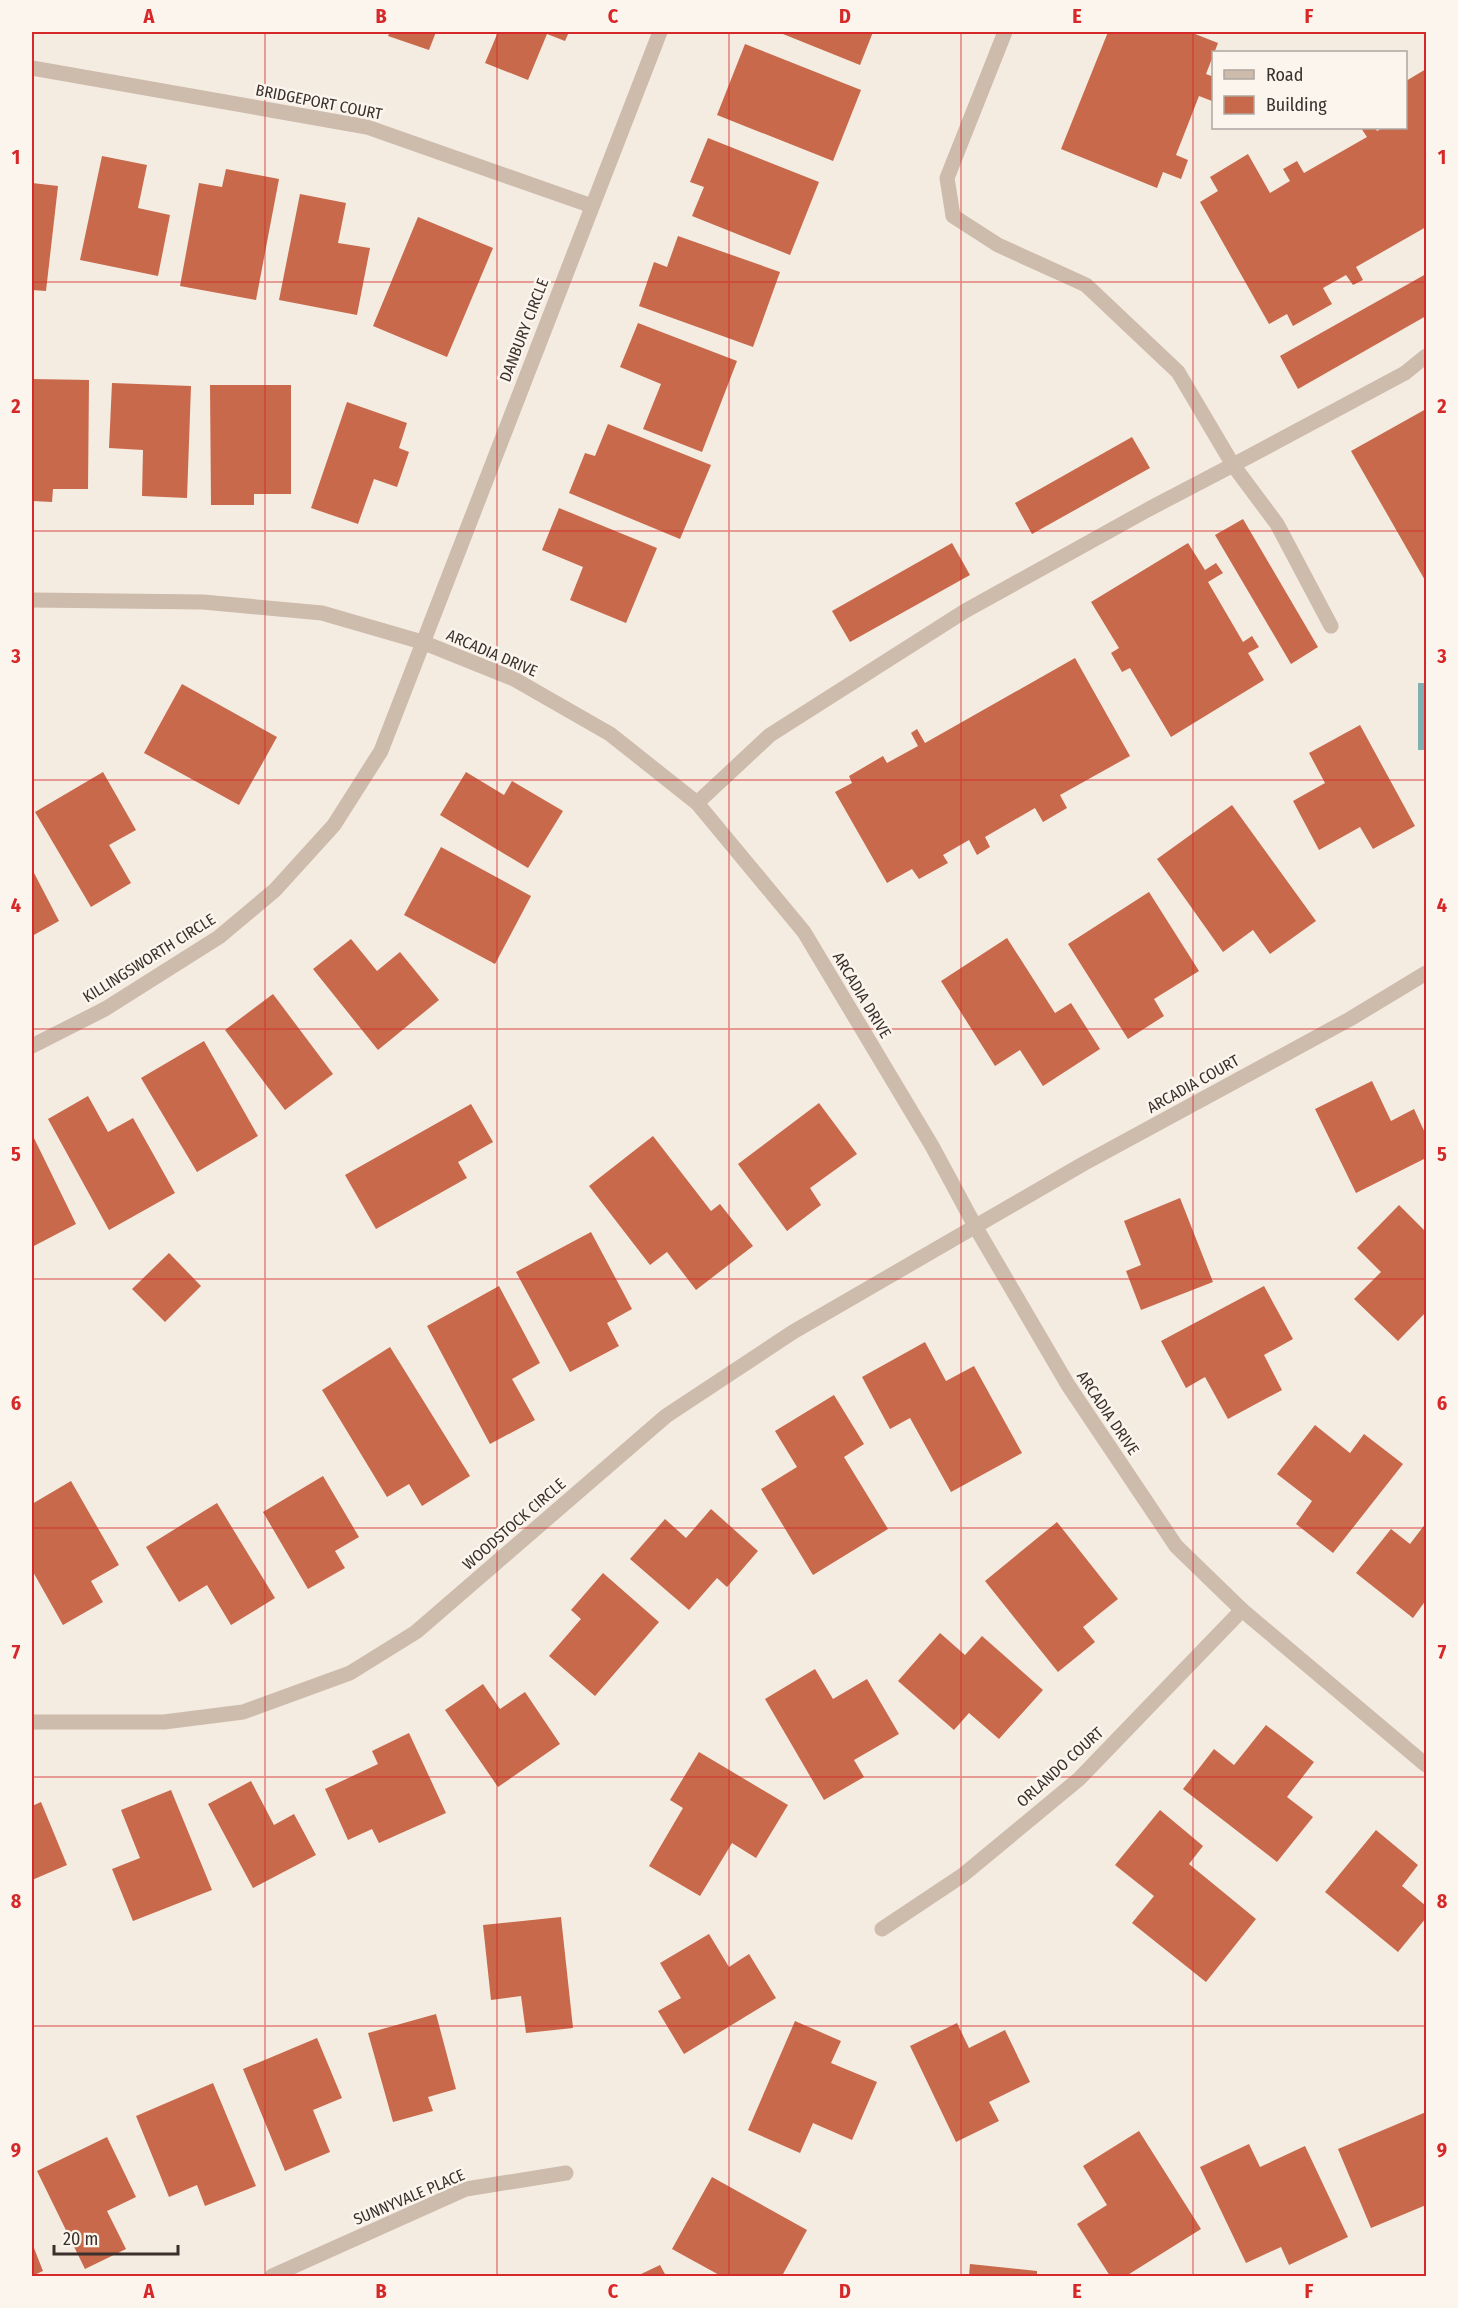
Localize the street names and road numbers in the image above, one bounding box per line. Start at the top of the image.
street label: BRIDGEPORT COURT [254,80,385,124]
street label: DANBURY CIRCLE [496,276,552,384]
street label: ARCADIA DRIVE [444,625,540,681]
street label: KILLINGSWORTH CIRCLE [79,910,219,1006]
street label: ARCADIA DRIVE [829,949,895,1041]
street label: ARCADIA COURT [1144,1051,1243,1117]
street label: ARCADIA DRIVE [1073,1367,1143,1459]
street label: WOODSTOCK CIRCLE [459,1474,569,1574]
street label: ORLANDO COURT [1013,1723,1108,1811]
street label: SUNNYVALE PLACE [351,2165,467,2229]

